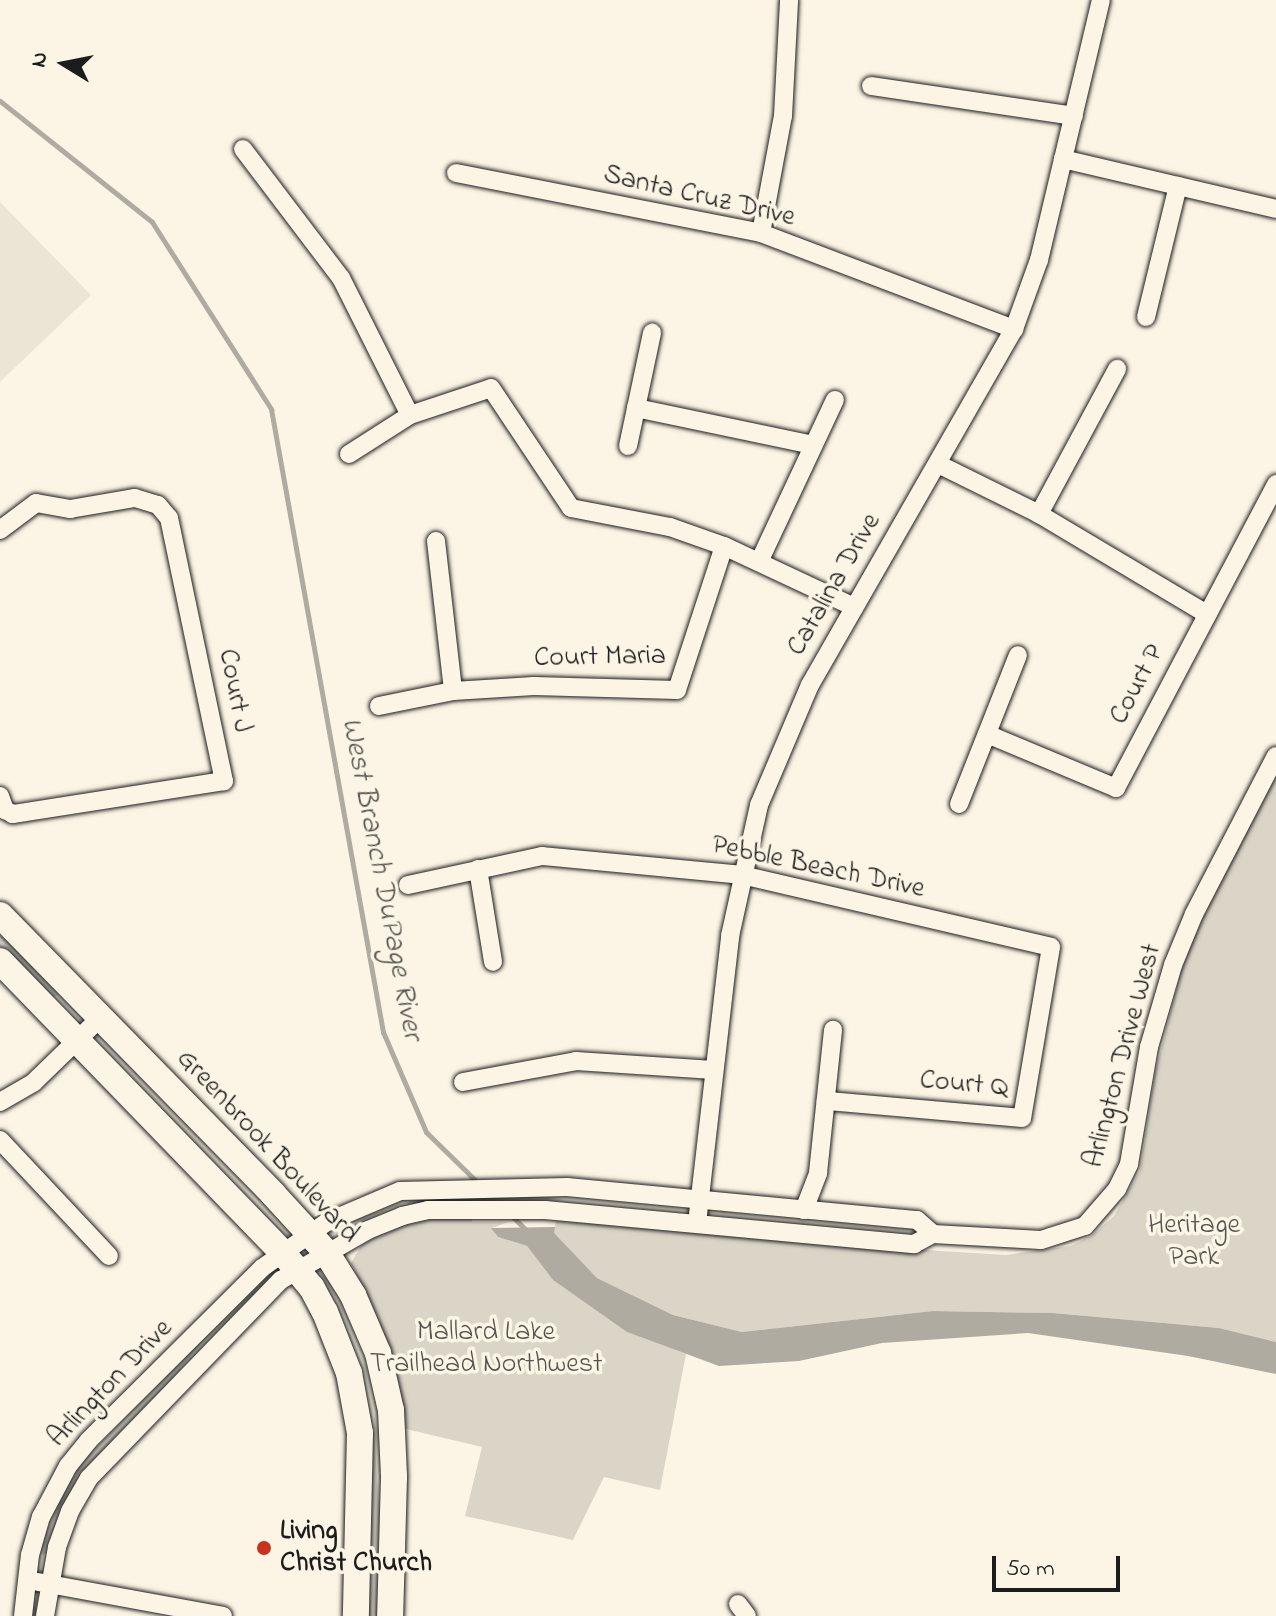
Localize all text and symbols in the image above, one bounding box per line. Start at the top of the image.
north arrow [24,24,104,104]
text: N [23,50,57,70]
street label: Santa Cruz Drive [600,159,798,235]
street label: Catalina Drive [781,508,889,662]
street label: Court P [1103,639,1173,731]
street label: Court Maria [534,640,666,676]
street label: Court J [209,646,259,736]
water label: West Branch DuPage River [332,715,430,1043]
street label: Pebble Beach Drive [708,829,928,907]
street label: Arlington Drive West [1078,940,1170,1172]
street label: Greenbrook Boulevard [168,1043,366,1251]
street label: Court Q [918,1064,1010,1106]
park label: Heritage Park [1148,1209,1240,1275]
street label: Arlington Drive [41,1313,181,1455]
park label: Mallard Lake Trailhead Northwest [370,1316,602,1382]
place label: Living Christ Church [280,1515,432,1581]
marker: Living Christ Church [255,1539,273,1557]
scale bar [996,1540,1124,1590]
text: 50 m [1006,1552,1055,1587]

